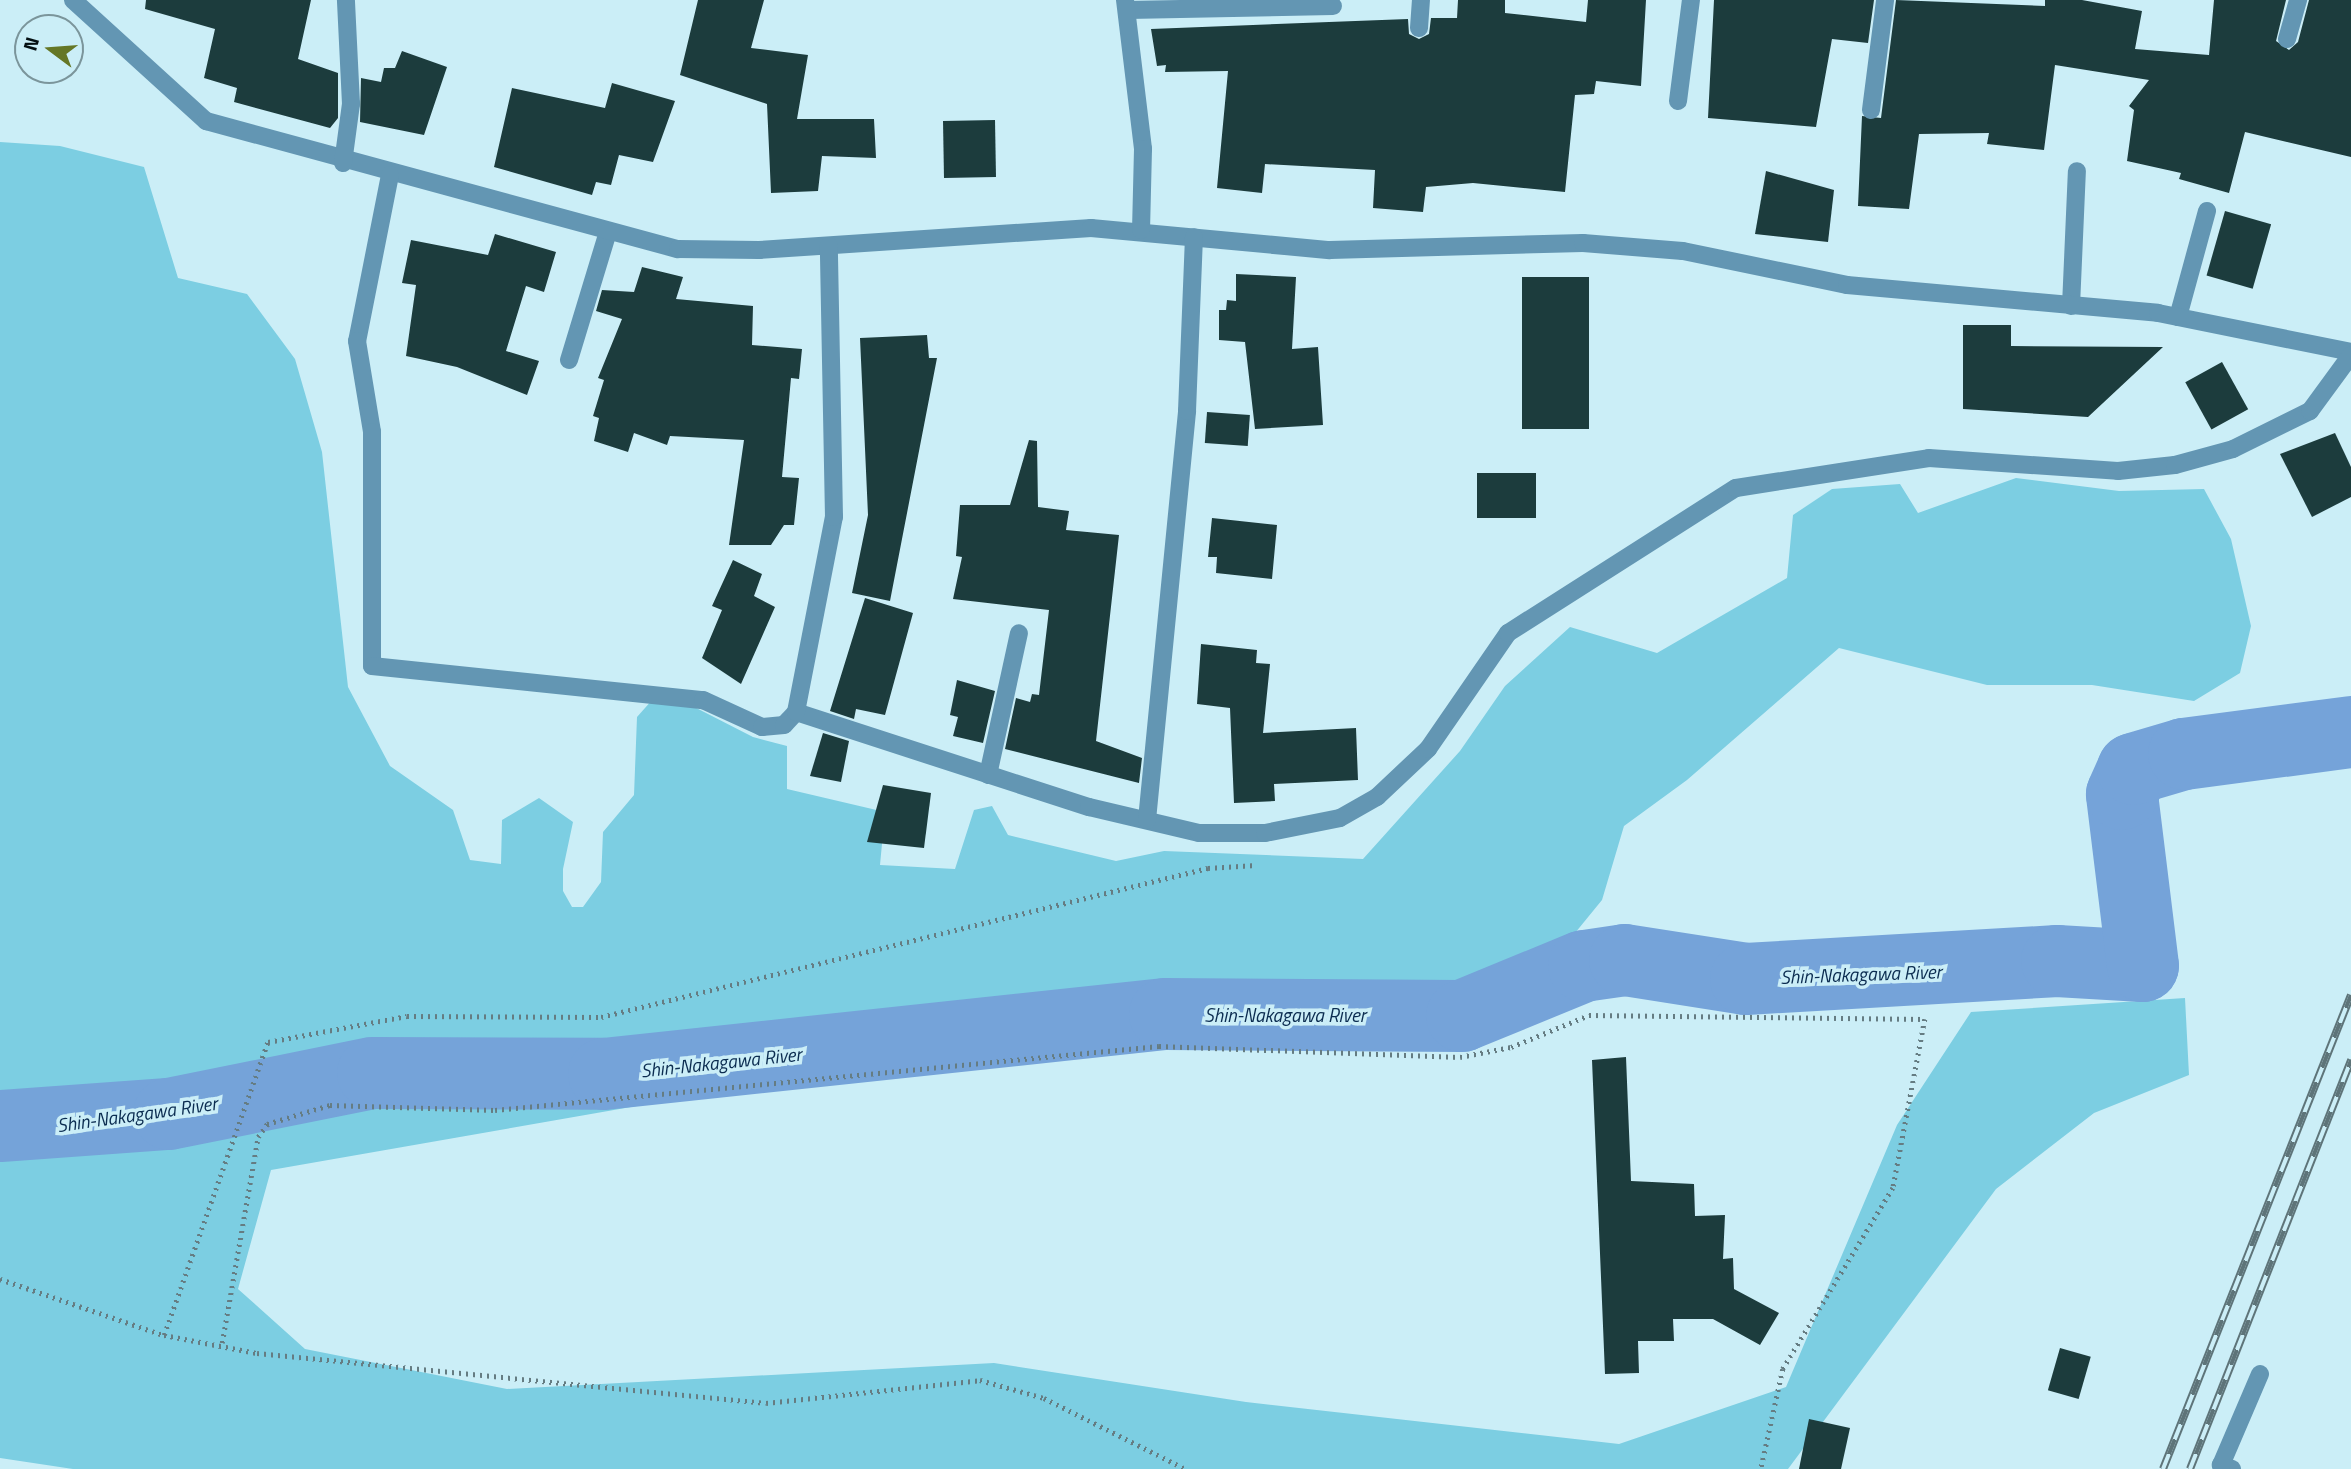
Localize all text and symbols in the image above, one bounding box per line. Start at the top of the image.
north arrow [14,14,84,84]
text: N [14,33,46,54]
water label: Shin-Nakagawa River [1780,960,1942,988]
water label: Shin-Nakagawa River [1204,1004,1366,1026]
water label: Shin-Nakagawa River [640,1042,802,1082]
water label: Shin-Nakagawa River [56,1091,218,1137]

